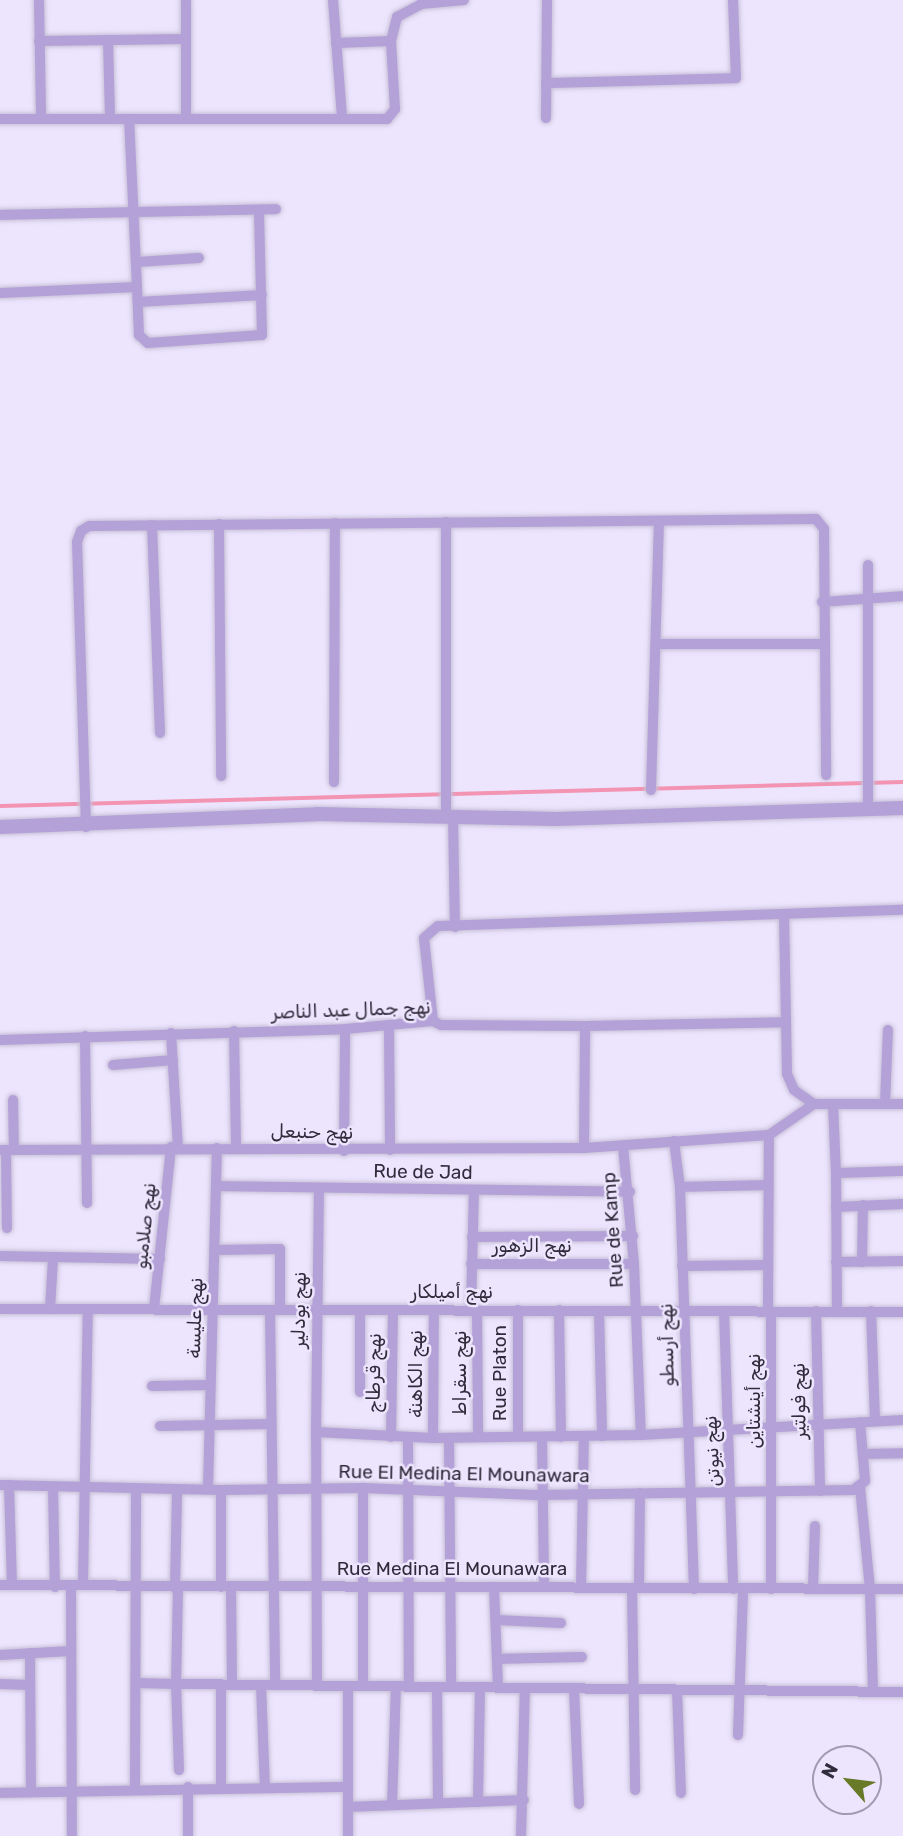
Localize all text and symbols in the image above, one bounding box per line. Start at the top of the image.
street label: نهج جمال عبد الناصر [271,996,431,1024]
street label: نهج حنبعل [270,1120,354,1144]
street label: Rue de Jad [373,1160,473,1184]
street label: Rue de Kamp [598,1171,628,1289]
street label: نهج صلامبو [129,1182,161,1270]
street label: نهج الزهور [492,1235,572,1257]
street label: نهج بودلير [287,1271,311,1349]
street label: نهج عليسة [182,1277,208,1359]
street label: نهج أميلكار [411,1281,493,1303]
street label: نهج أرسطو [655,1303,679,1387]
street label: Rue Platon [489,1325,511,1421]
street label: نهج الكاهنة [405,1330,427,1418]
street label: نهج سقراط [449,1330,471,1416]
street label: نهج قرطاج [362,1333,386,1413]
street label: نهج أينشتاين [743,1353,765,1449]
street label: نهج فولتير [787,1363,811,1439]
street label: نهج نيوتن [699,1415,725,1487]
street label: Rue El Medina El Mounawara [338,1460,590,1488]
street label: Rue Medina El Mounawara [337,1558,567,1580]
north arrow [812,1745,882,1815]
text: N [816,1759,843,1782]

